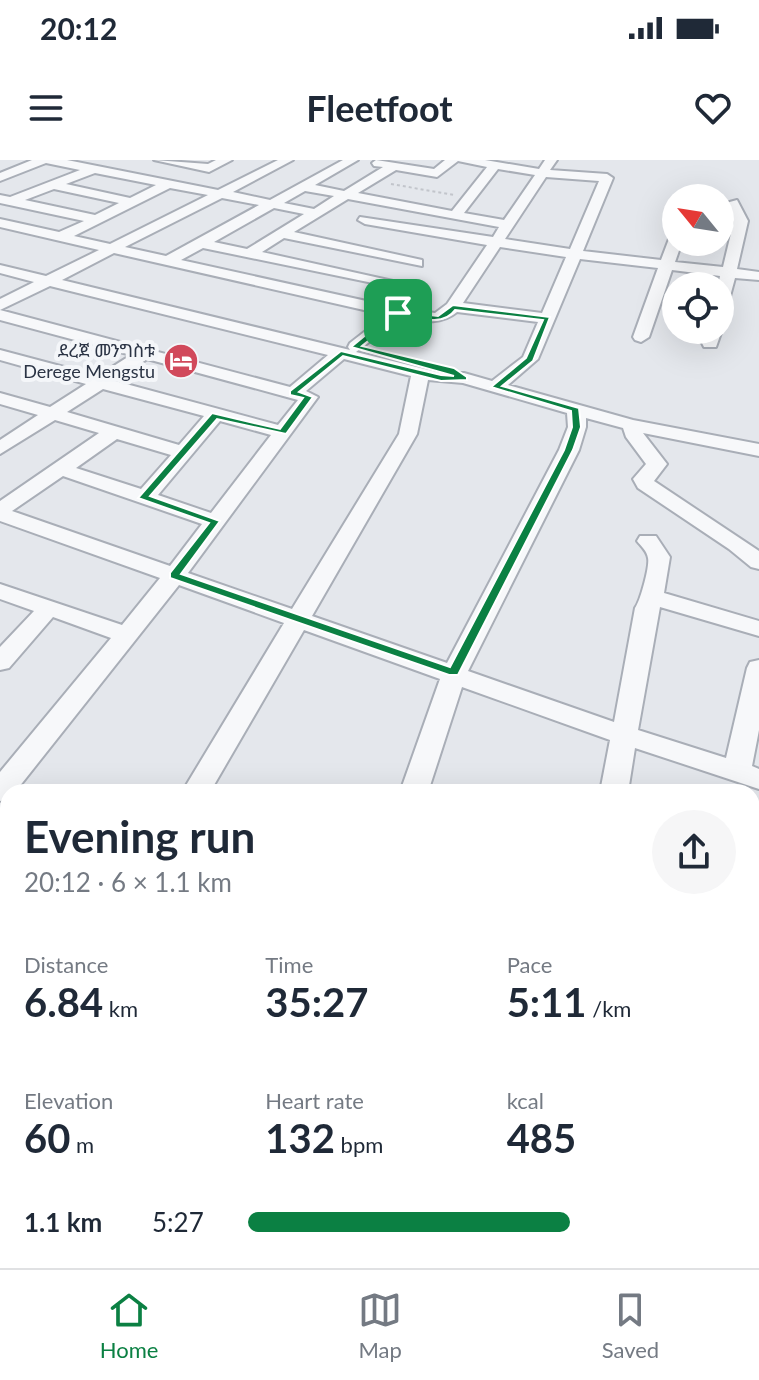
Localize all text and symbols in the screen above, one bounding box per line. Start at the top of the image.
text: 20:12 [40,10,117,46]
icon: menu [24,86,68,130]
text: Fleetfoot [306,86,453,130]
icon: heart [691,86,735,130]
north arrow [662,184,734,256]
map controls [662,184,734,344]
button: locate [662,272,734,344]
pin [364,279,432,347]
icon: arrive [376,291,420,335]
place label: ደረጀ መንግስቱ Derege Mengstu [23,339,155,382]
hotel icon: ደረጀ መንግስቱ Derege Mengstu [162,342,200,380]
text: Evening run [24,810,255,862]
button: share [652,810,736,894]
text: 20:12 · 6 × 1.1 km [24,866,232,898]
text: Distance [24,951,108,978]
text: Time [265,951,313,978]
text: Pace [507,951,552,978]
text: 6.84 [24,978,103,1026]
text: 35:27 [265,978,368,1026]
text: 5:11 [507,978,587,1026]
text: km [103,995,138,1022]
text: /km [587,995,631,1022]
text: Elevation [24,1087,113,1114]
text: Heart rate [265,1087,364,1114]
text: kcal [507,1087,544,1114]
text: 60 [24,1114,70,1162]
text: 132 [265,1114,335,1162]
text: 485 [507,1114,576,1162]
text: m [70,1131,94,1158]
text: bpm [335,1131,383,1158]
text: 1.1 km [24,1206,102,1238]
text: 5:27 [152,1206,204,1238]
tab: Home [100,1288,158,1363]
tab: Map [358,1288,402,1363]
tab: Saved [602,1288,659,1363]

